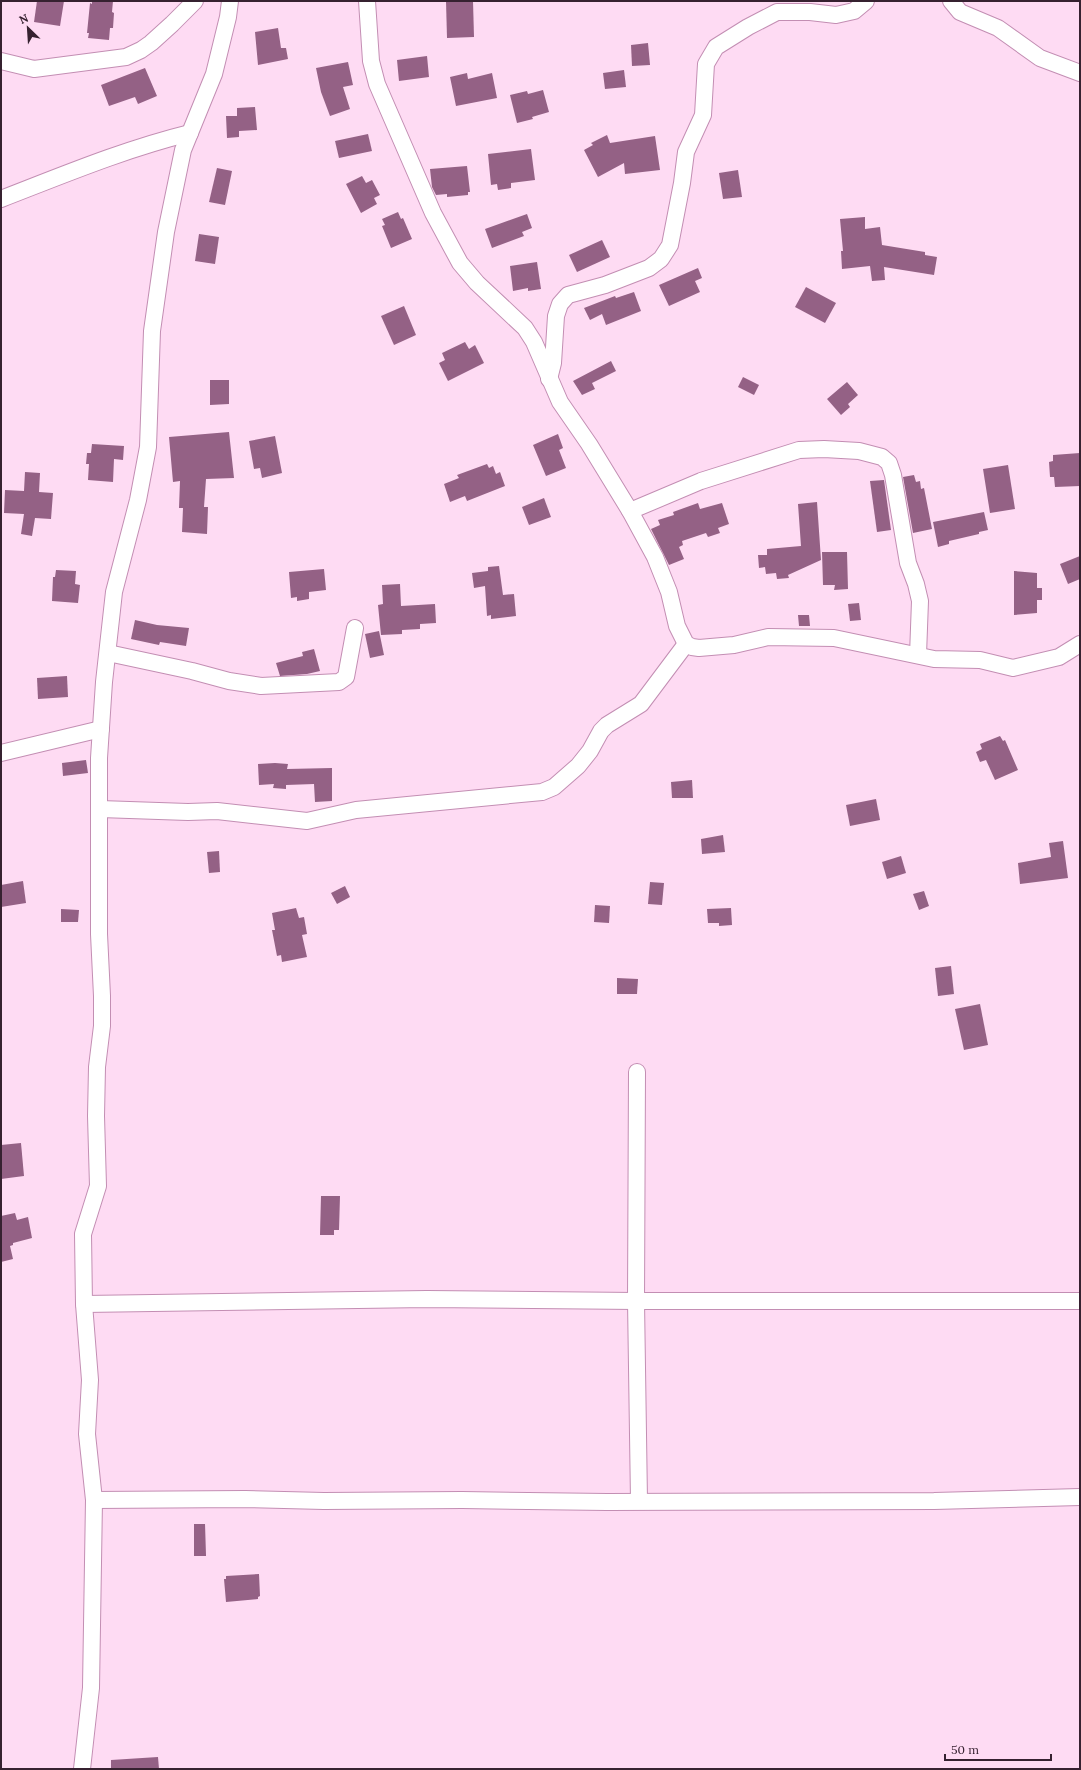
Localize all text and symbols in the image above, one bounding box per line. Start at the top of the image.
north arrow [8,8,48,48]
text: N [17,11,31,27]
scale bar [945,1736,1051,1762]
text: 50 m [951,1742,979,1757]

